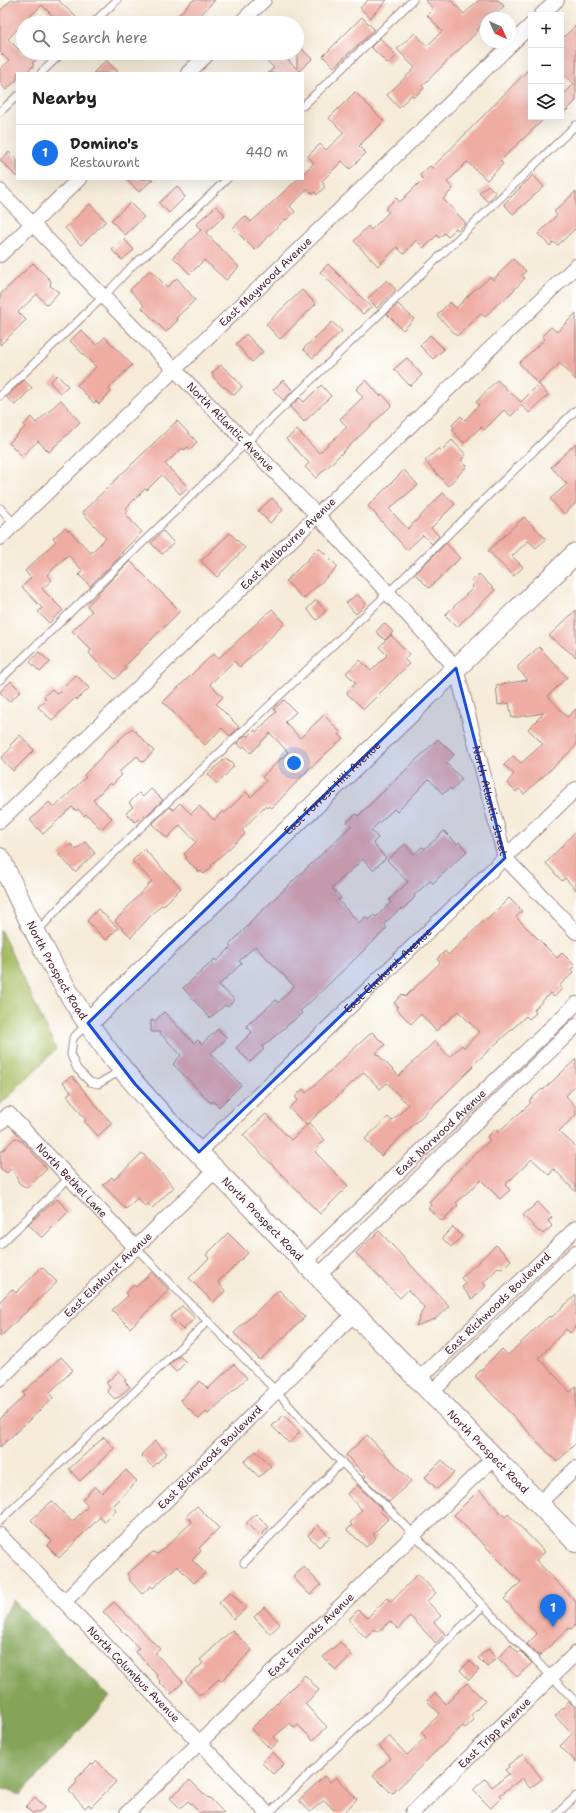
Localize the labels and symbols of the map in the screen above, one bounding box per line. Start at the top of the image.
north arrow [480,12,516,48]
street label: East Maywood Avenue [216,233,315,330]
street label: North Atlantic Avenue [183,379,278,475]
street label: East Melbourne Avenue [237,494,339,593]
street label: East Forrest Hill Avenue [280,738,384,838]
street label: North Atlantic Street [469,744,512,858]
your location [284,753,304,773]
street label: North Prospect Road [23,918,91,1023]
street label: East Elmhurst Avenue [340,924,435,1016]
street label: East Norwood Avenue [392,1086,489,1179]
street label: North Bethel Lane [33,1140,111,1221]
street label: North Prospect Road [219,1174,307,1264]
street label: East Elmhurst Avenue [60,1229,155,1321]
street label: East Richwoods Boulevard [441,1249,554,1358]
street label: East Richwoods Boulevard [154,1402,265,1512]
street label: North Prospect Road [444,1406,532,1497]
street label: East Fairoaks Avenue [264,1589,357,1680]
pin: 1 [540,1594,566,1627]
street label: North Columbus Avenue [84,1623,183,1725]
street label: East Tripp Avenue [455,1694,534,1772]

